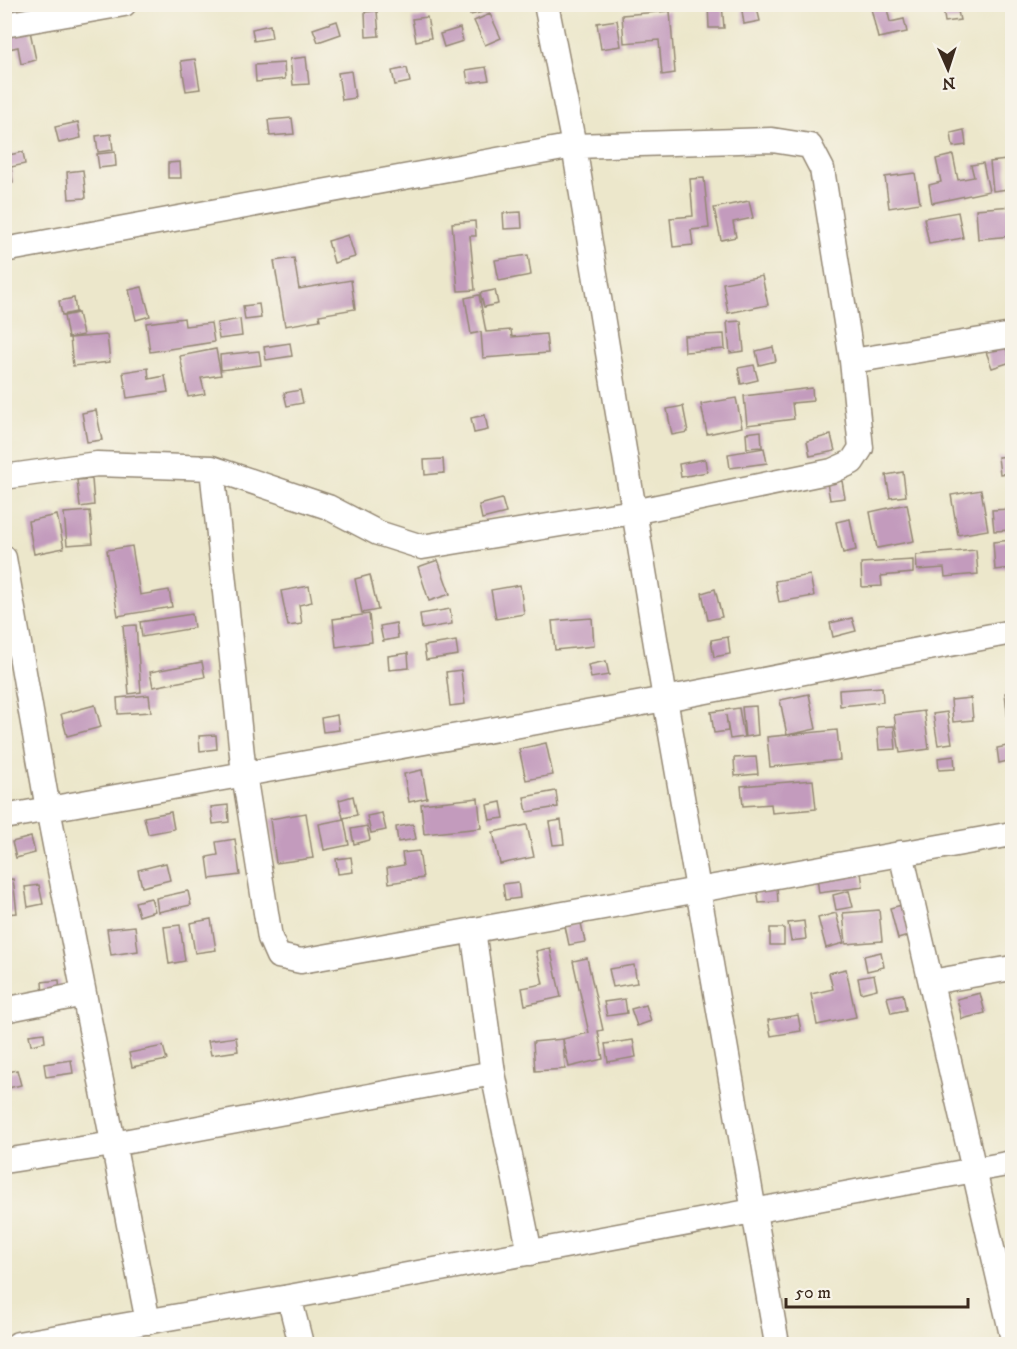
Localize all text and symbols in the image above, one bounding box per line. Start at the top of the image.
north arrow [918,39,978,99]
text: N [942,73,956,93]
scale bar [786,1271,968,1309]
text: 50 m [795,1282,831,1304]

